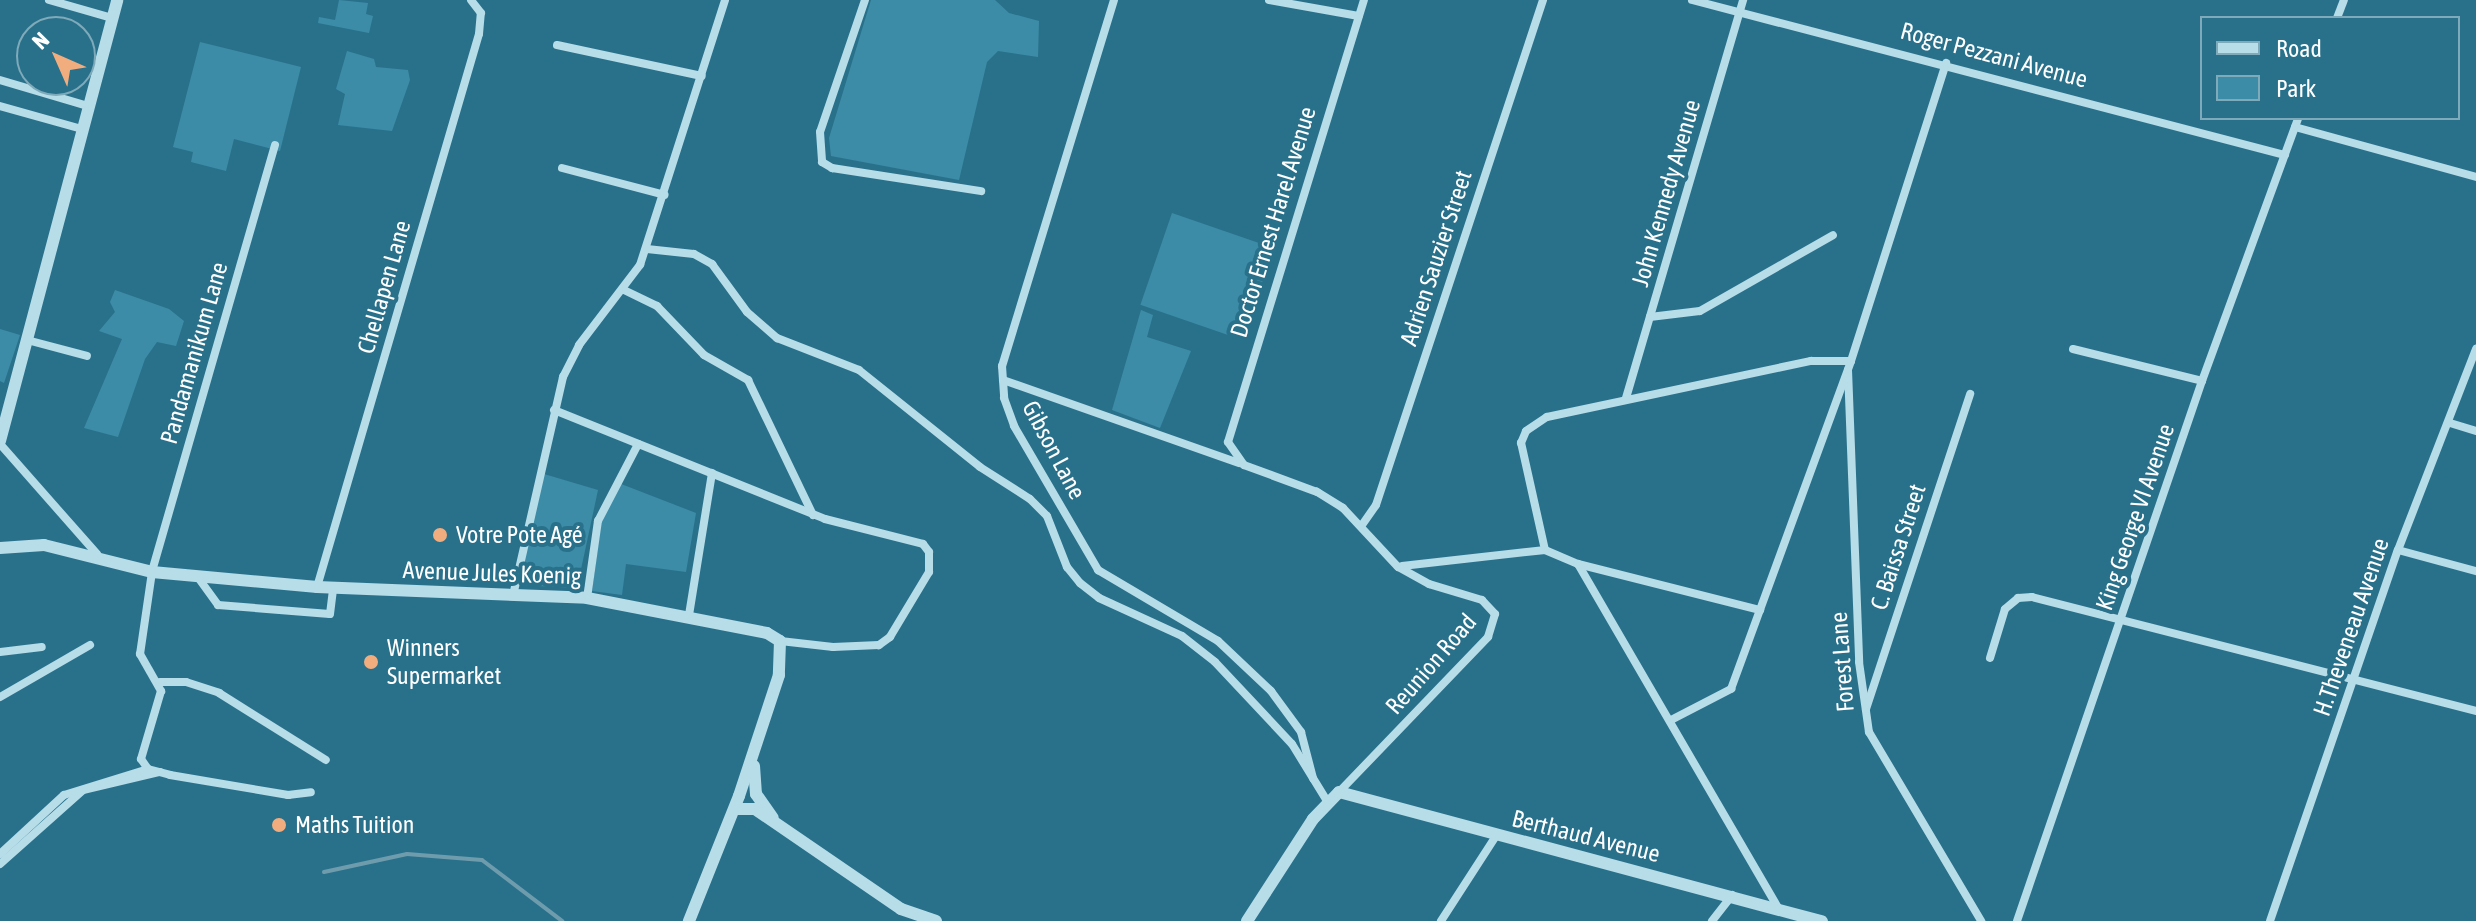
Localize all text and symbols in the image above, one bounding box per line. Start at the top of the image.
north arrow [16,16,96,96]
street label: Roger Pezzani Avenue [1897,16,2091,94]
legend [2200,16,2460,120]
text: N [27,27,54,54]
text: Road [2276,35,2322,62]
text: Park [2276,75,2316,102]
street label: John Kennedy Avenue [1626,96,1706,290]
street label: Doctor Ernest Harel Avenue [1224,103,1322,341]
street label: Adrien Sauzier Street [1394,167,1478,349]
street label: Chellapen Lane [351,217,417,357]
street label: Pandamanikum Lane [154,259,234,447]
street label: Gibson Lane [1016,396,1092,504]
street label: King George VI Avenue [2090,420,2180,614]
street label: C. Baissa Street [1864,481,1932,613]
place label: Votre Pote Agé [456,521,583,549]
marker: Votre Pote Agé [431,526,449,544]
street label: H.Theveneau Avenue [2307,534,2395,720]
street label: Avenue Jules Koenig [402,555,582,591]
street label: Reunion Road [1380,608,1482,720]
street label: Forest Lane [1824,611,1860,713]
place label: Winners Supermarket [387,634,501,690]
marker: Winners Supermarket [362,653,380,671]
street label: Berthaud Avenue [1509,804,1663,868]
place label: Maths Tuition [295,811,414,839]
marker: Maths Tuition [270,816,288,834]

